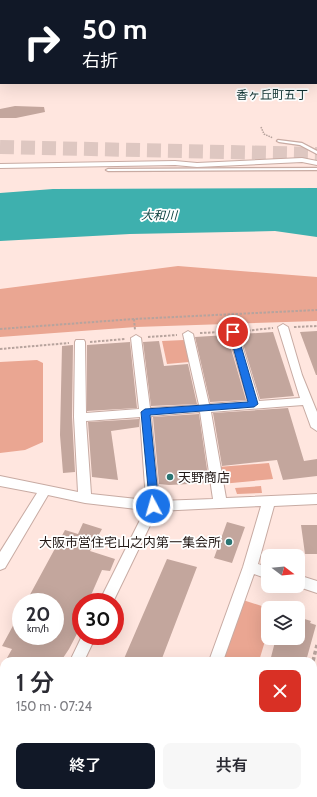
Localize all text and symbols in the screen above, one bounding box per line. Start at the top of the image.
text: 50 m [82,12,147,46]
icon: right [16,16,68,68]
text: 右折 [82,50,118,72]
district label: 香ヶ丘町五丁 [236,87,308,102]
water label: 大和川 [141,207,179,223]
pin [216,315,250,349]
icon: arrive [222,321,244,343]
place label: 天野商店 [178,469,230,485]
marker: 天野商店 [165,472,175,482]
position arrow [132,485,174,527]
place label: 大阪市営住宅山之内第一集会所 [39,534,221,550]
marker: 大阪市営住宅山之内第一集会所 [224,537,234,547]
north arrow [261,549,305,593]
map controls [261,549,305,645]
speed limit sign: 30 [72,593,124,645]
button: layers [261,601,305,645]
text: 20 [26,602,50,626]
text: km/h [27,622,49,635]
text: 1 分 [16,668,54,697]
button: close [259,670,301,712]
text: 150 m · 07:24 [16,698,92,714]
button: 終了 [16,743,155,789]
button: 共有 [163,743,301,789]

